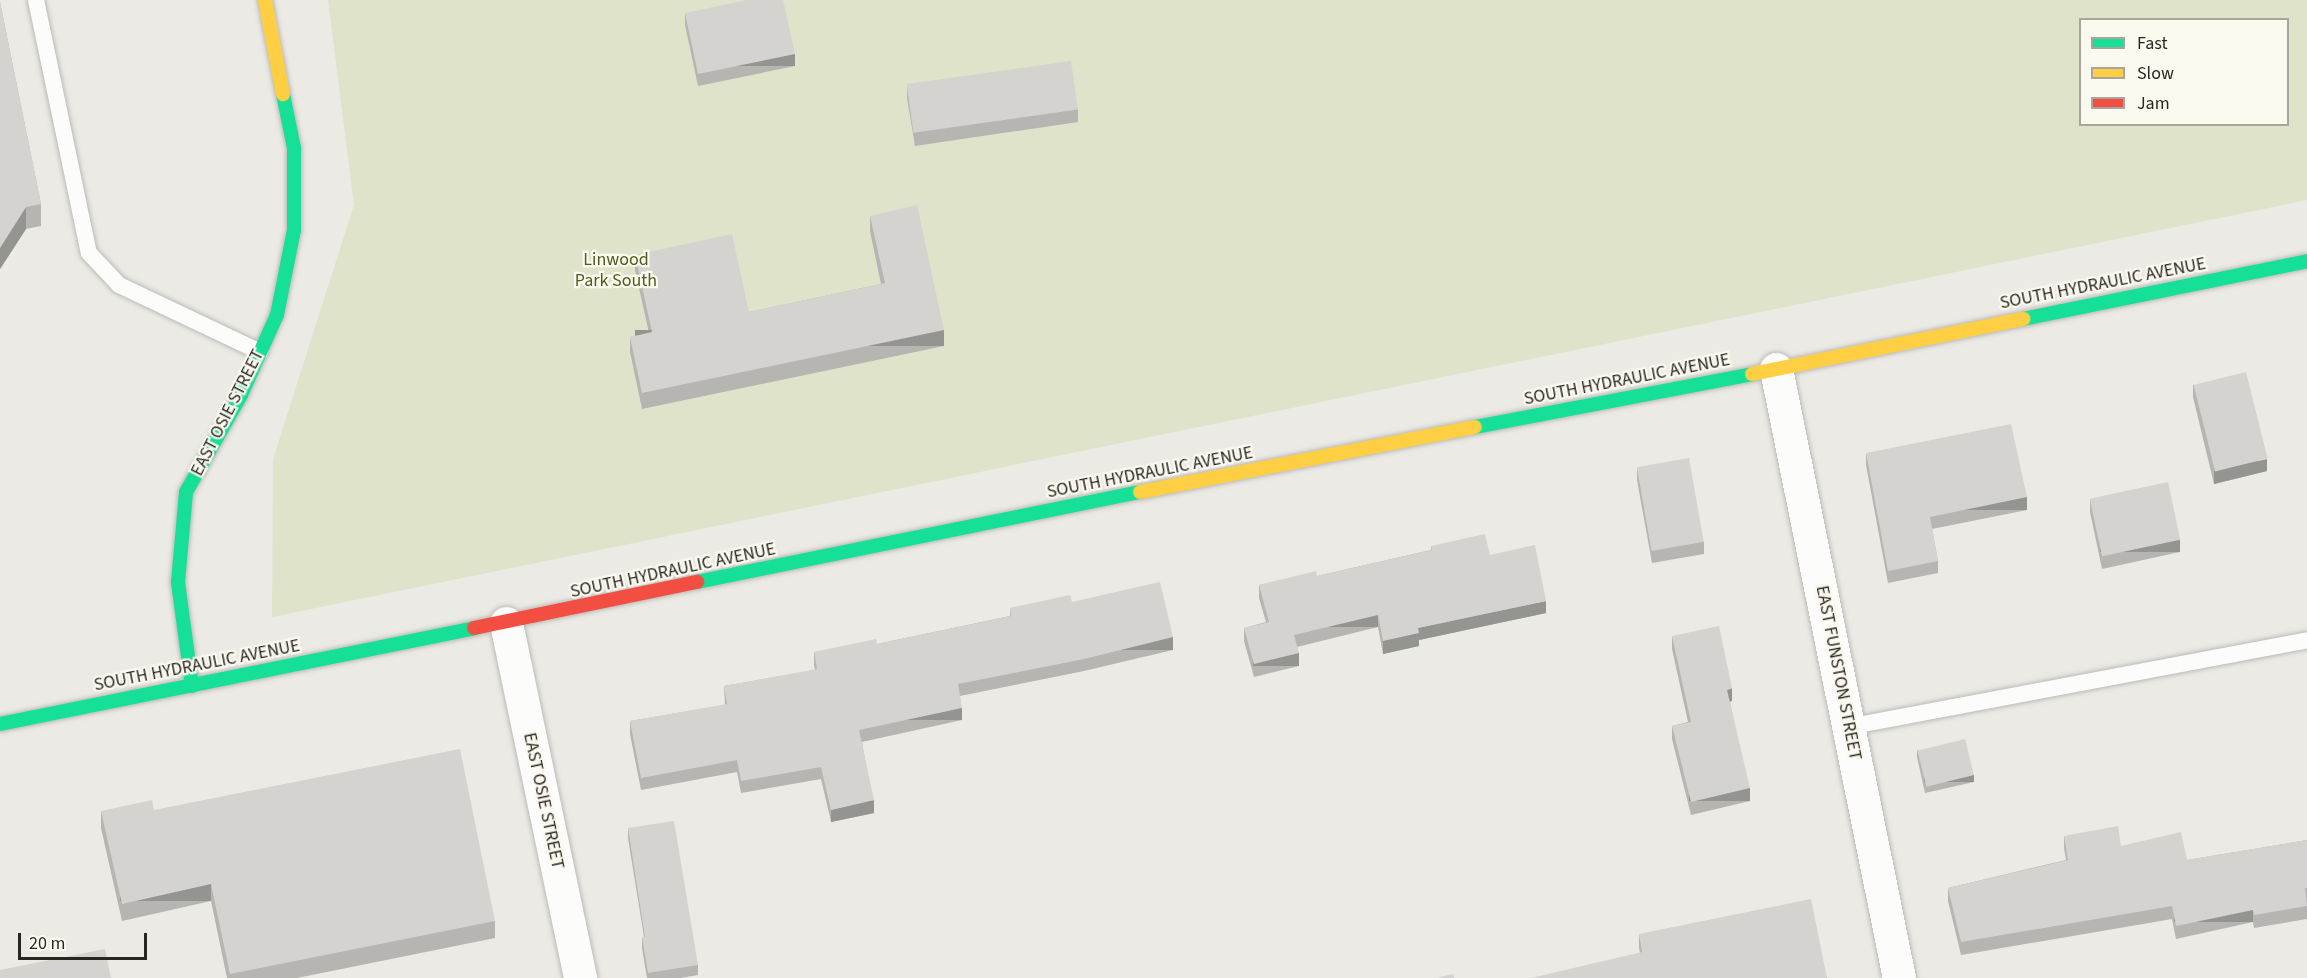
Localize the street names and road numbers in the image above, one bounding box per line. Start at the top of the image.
street label: SOUTH HYDRAULIC AVENUE [1998,253,2208,315]
street label: EAST OSIE STREET [187,346,269,480]
street label: SOUTH HYDRAULIC AVENUE [1522,349,1732,411]
street label: SOUTH HYDRAULIC AVENUE [1045,442,1255,504]
street label: SOUTH HYDRAULIC AVENUE [568,539,778,603]
street label: EAST FUNSTON STREET [1810,584,1866,762]
street label: SOUTH HYDRAULIC AVENUE [92,635,302,697]
street label: EAST OSIE STREET [518,731,568,871]

